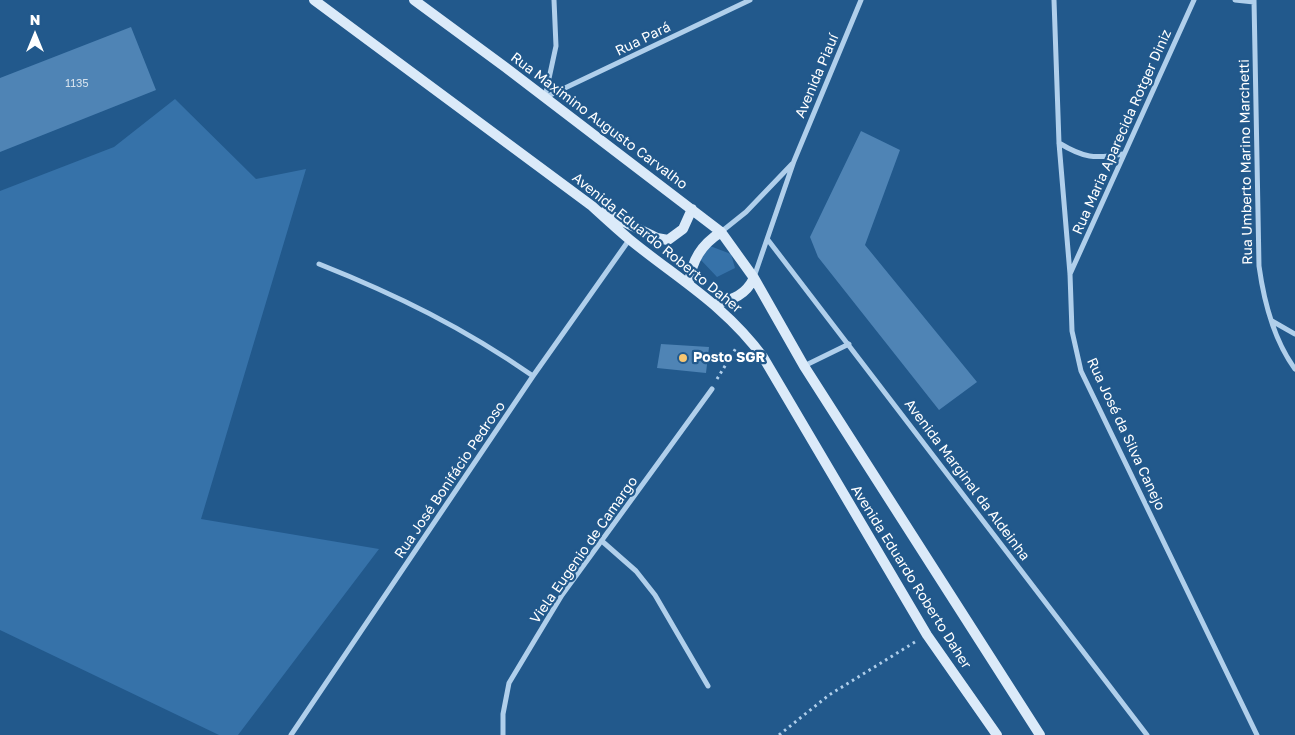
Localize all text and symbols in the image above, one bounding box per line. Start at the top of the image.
north arrow [10,10,60,60]
text: N [30,11,40,28]
street label: Rua Pará [613,18,673,60]
street label: Rua Maria Aparecida Rotger Diniz [1069,27,1175,237]
street label: Avenida Piauí [792,31,842,121]
street label: Rua Maximino Augusto Carvalho [507,49,691,193]
street label: Rua Umberto Marino Marchetti [1236,59,1256,265]
house number: 1135 [65,77,89,91]
street label: Avenida Eduardo Roberto Daher [569,169,745,317]
place label: Posto SGR [693,350,765,366]
marker: Posto SGR [677,352,689,364]
street label: Rua José da Silva Canejo [1083,355,1169,513]
street label: Avenida Marginal da Aldeinha [901,396,1033,564]
street label: Rua José Bonifácio Pedroso [391,398,509,562]
street label: Viela Eugenio de Camargo [527,473,641,627]
street label: Avenida Eduardo Roberto Daher [847,482,975,672]

